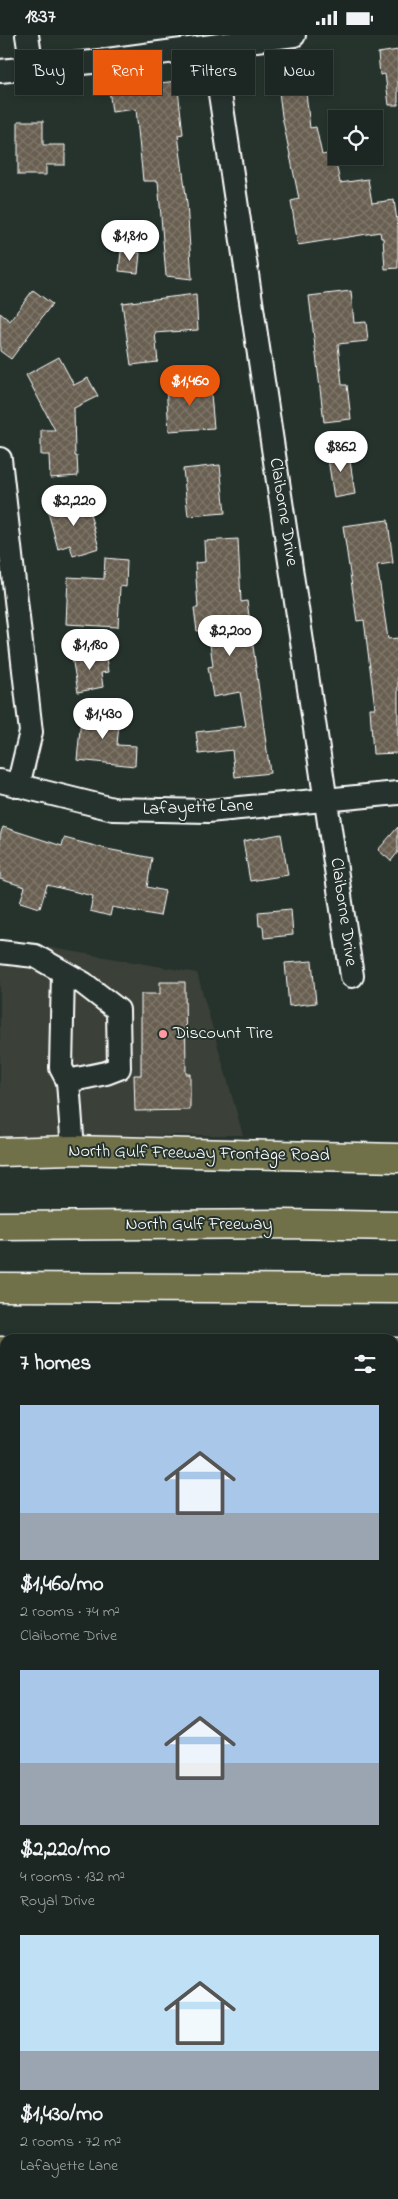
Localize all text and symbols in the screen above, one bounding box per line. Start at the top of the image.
text: 18:37 [25,4,55,31]
chip: Buy [15,50,83,95]
chip: Rent [93,50,162,95]
chip: Filters [172,50,255,95]
chip: New [265,50,333,95]
map controls [328,110,383,165]
button: locate [328,110,383,165]
pin: $1,810 [89,219,171,262]
text: $1,810 [112,224,148,248]
pin: $1,460 [149,365,231,407]
text: $1,460 [171,369,209,393]
pin: $862 [311,431,371,473]
text: $862 [326,435,356,459]
street label: Claiborne Drive [262,456,305,569]
pin: $2,220 [33,485,115,527]
text: $2,220 [52,489,96,513]
pin: $2,200 [189,615,271,657]
text: $2,200 [209,619,251,643]
pin: $1,180 [49,629,131,671]
text: $1,180 [72,633,108,657]
pin: $1,430 [62,697,144,740]
text: $1,430 [84,702,122,726]
street label: Lafayette Lane [142,793,255,823]
street label: Claiborne Drive [323,856,364,969]
place label: Discount Tire [172,1021,274,1047]
marker: Discount Tire [157,1028,169,1040]
street label: North Gulf Freeway Frontage Road [68,1139,330,1170]
street label: North Gulf Freeway [125,1212,273,1238]
text: 7 homes [20,1349,91,1379]
icon: filters [351,1350,379,1378]
icon: home [155,1438,245,1528]
text: $1,460/mo [20,1570,104,1600]
text: 2 rooms · 74 m² [20,1600,120,1624]
text: Claiborne Drive [20,1624,117,1648]
icon: home [155,1703,245,1793]
text: $2,220/mo [20,1835,110,1865]
text: 4 rooms · 132 m² [20,1865,125,1889]
text: Royal Drive [20,1889,95,1913]
icon: home [155,1968,245,2058]
text: $1,430/mo [20,2100,103,2130]
text: 2 rooms · 72 m² [20,2130,121,2154]
text: Lafayette Lane [20,2154,118,2178]

